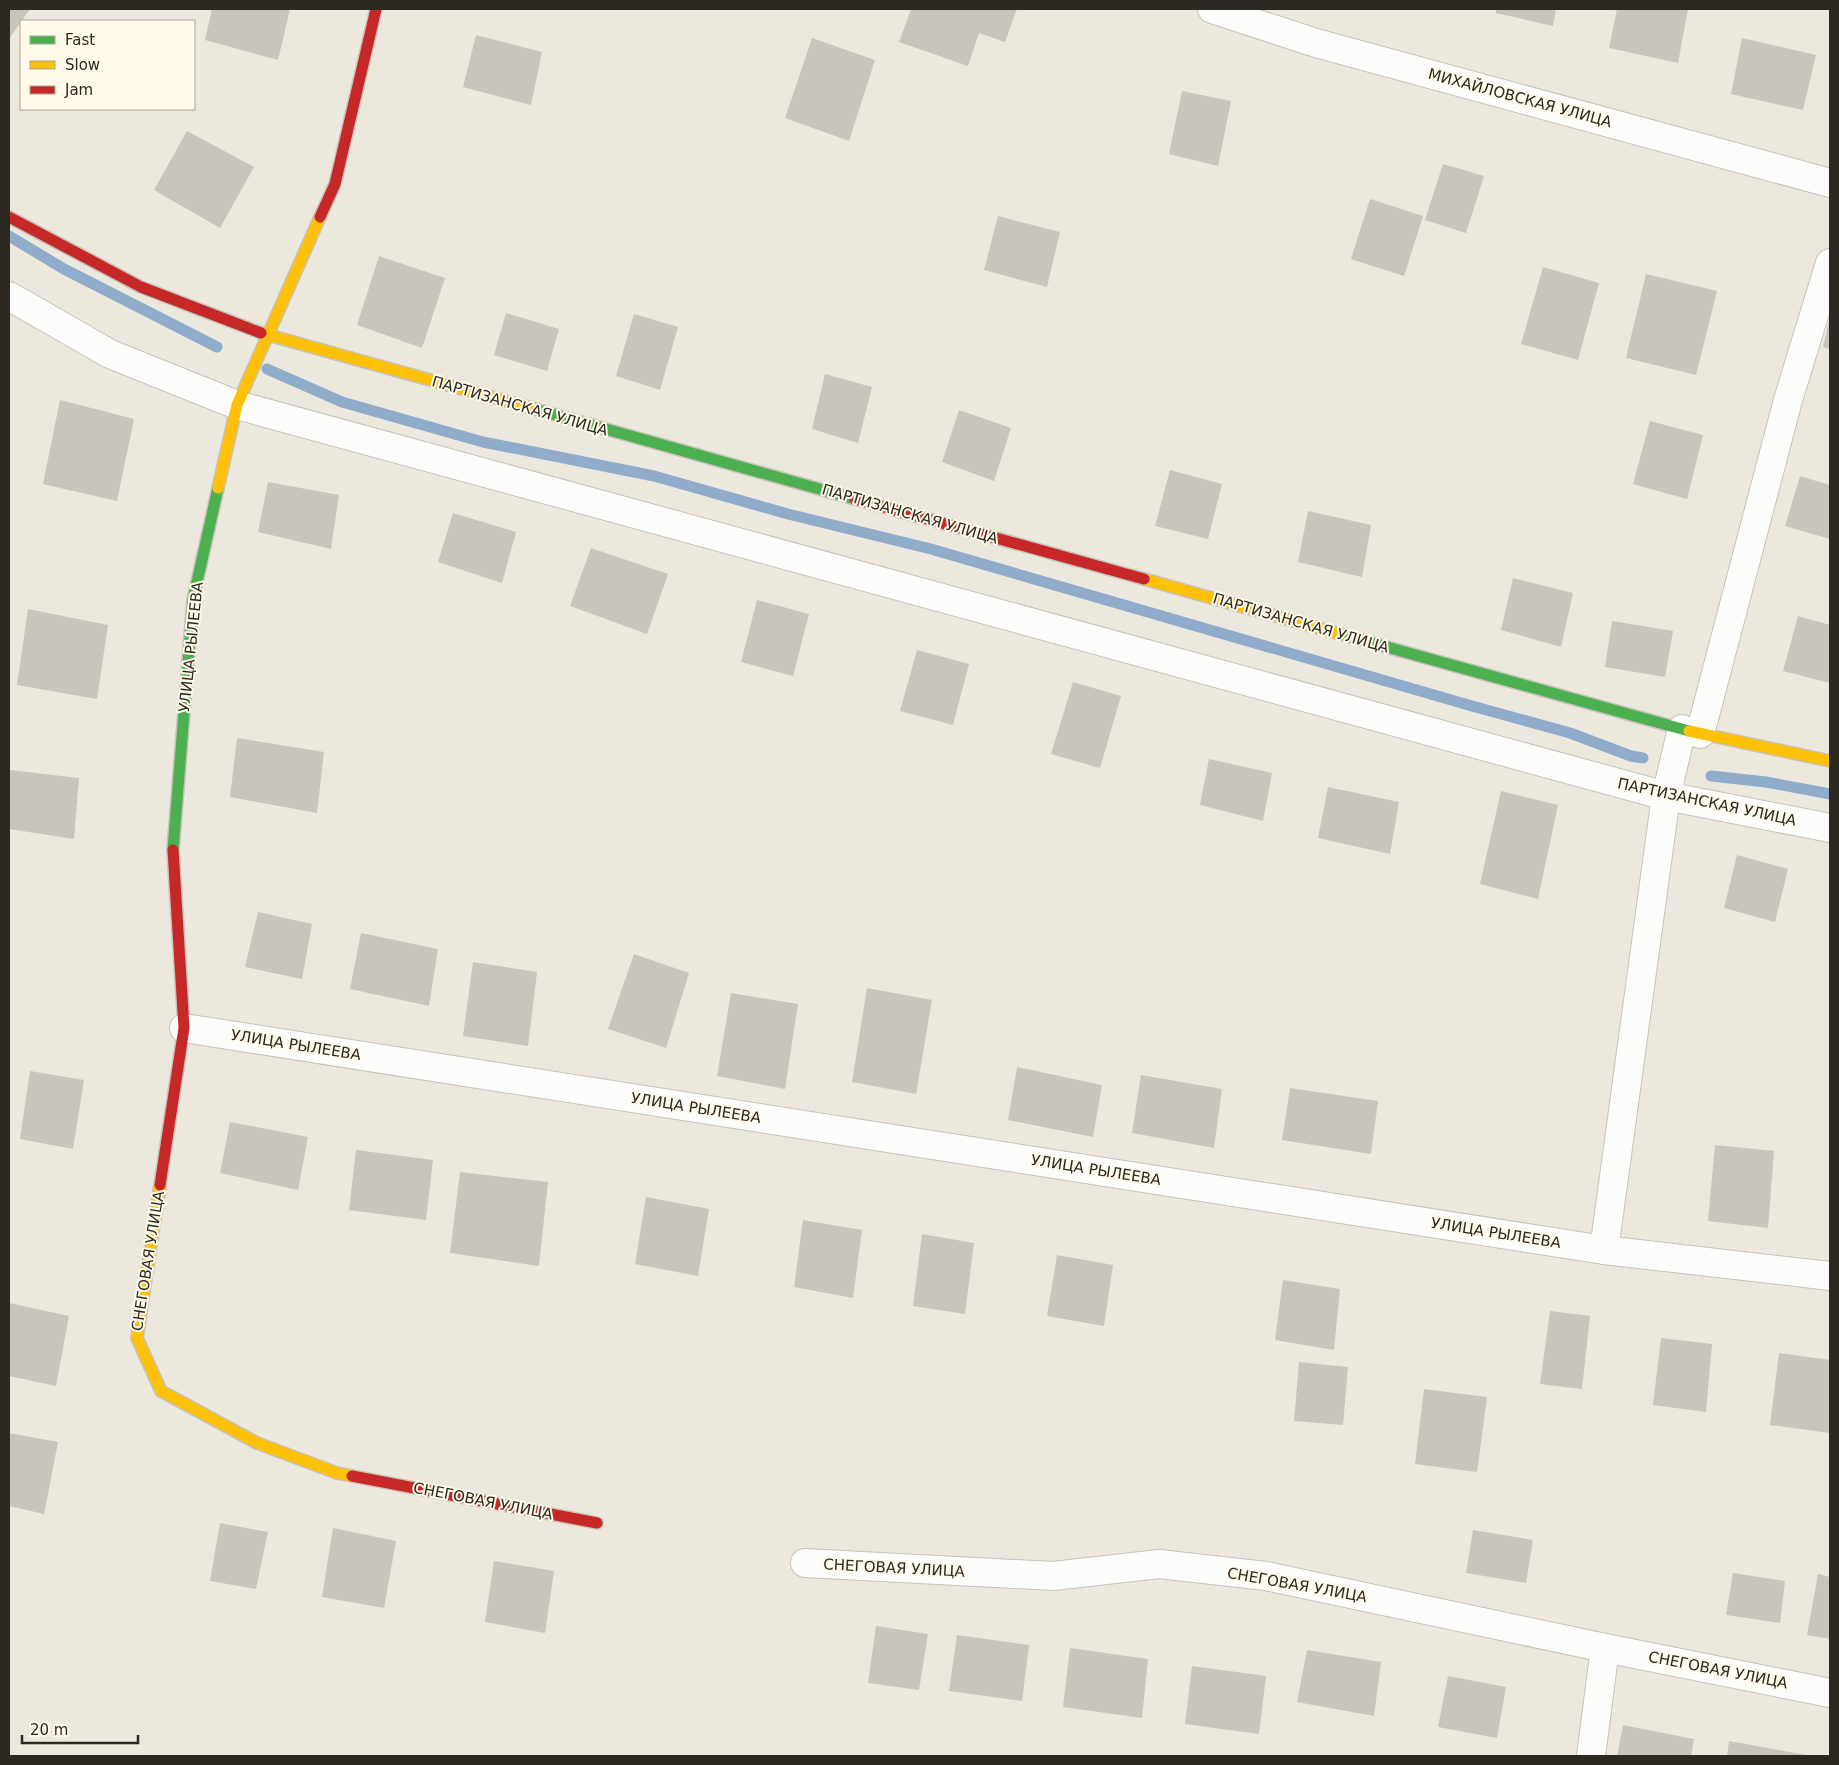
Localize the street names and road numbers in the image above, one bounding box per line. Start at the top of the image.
street label: МИХАЙЛОВСКАЯ УЛИЦА [1426,64,1615,131]
street label: ПАРТИЗАНСКАЯ УЛИЦА [430,372,611,440]
street label: ПАРТИЗАНСКАЯ УЛИЦА [820,480,1001,548]
street label: УЛИЦА РЫЛЕЕВА [175,580,207,713]
street label: ПАРТИЗАНСКАЯ УЛИЦА [1211,589,1392,657]
street label: ПАРТИЗАНСКАЯ УЛИЦА [1616,774,1799,830]
street label: УЛИЦА РЫЛЕЕВА [230,1026,363,1064]
street label: УЛИЦА РЫЛЕЕВА [630,1089,763,1127]
street label: УЛИЦА РЫЛЕЕВА [1030,1151,1163,1189]
street label: СНЕГОВАЯ УЛИЦА [128,1189,168,1332]
street label: УЛИЦА РЫЛЕЕВА [1430,1214,1563,1252]
street label: СНЕГОВАЯ УЛИЦА [412,1479,555,1523]
street label: СНЕГОВАЯ УЛИЦА [823,1555,966,1581]
street label: СНЕГОВАЯ УЛИЦА [1226,1564,1369,1606]
street label: СНЕГОВАЯ УЛИЦА [1647,1648,1790,1692]

